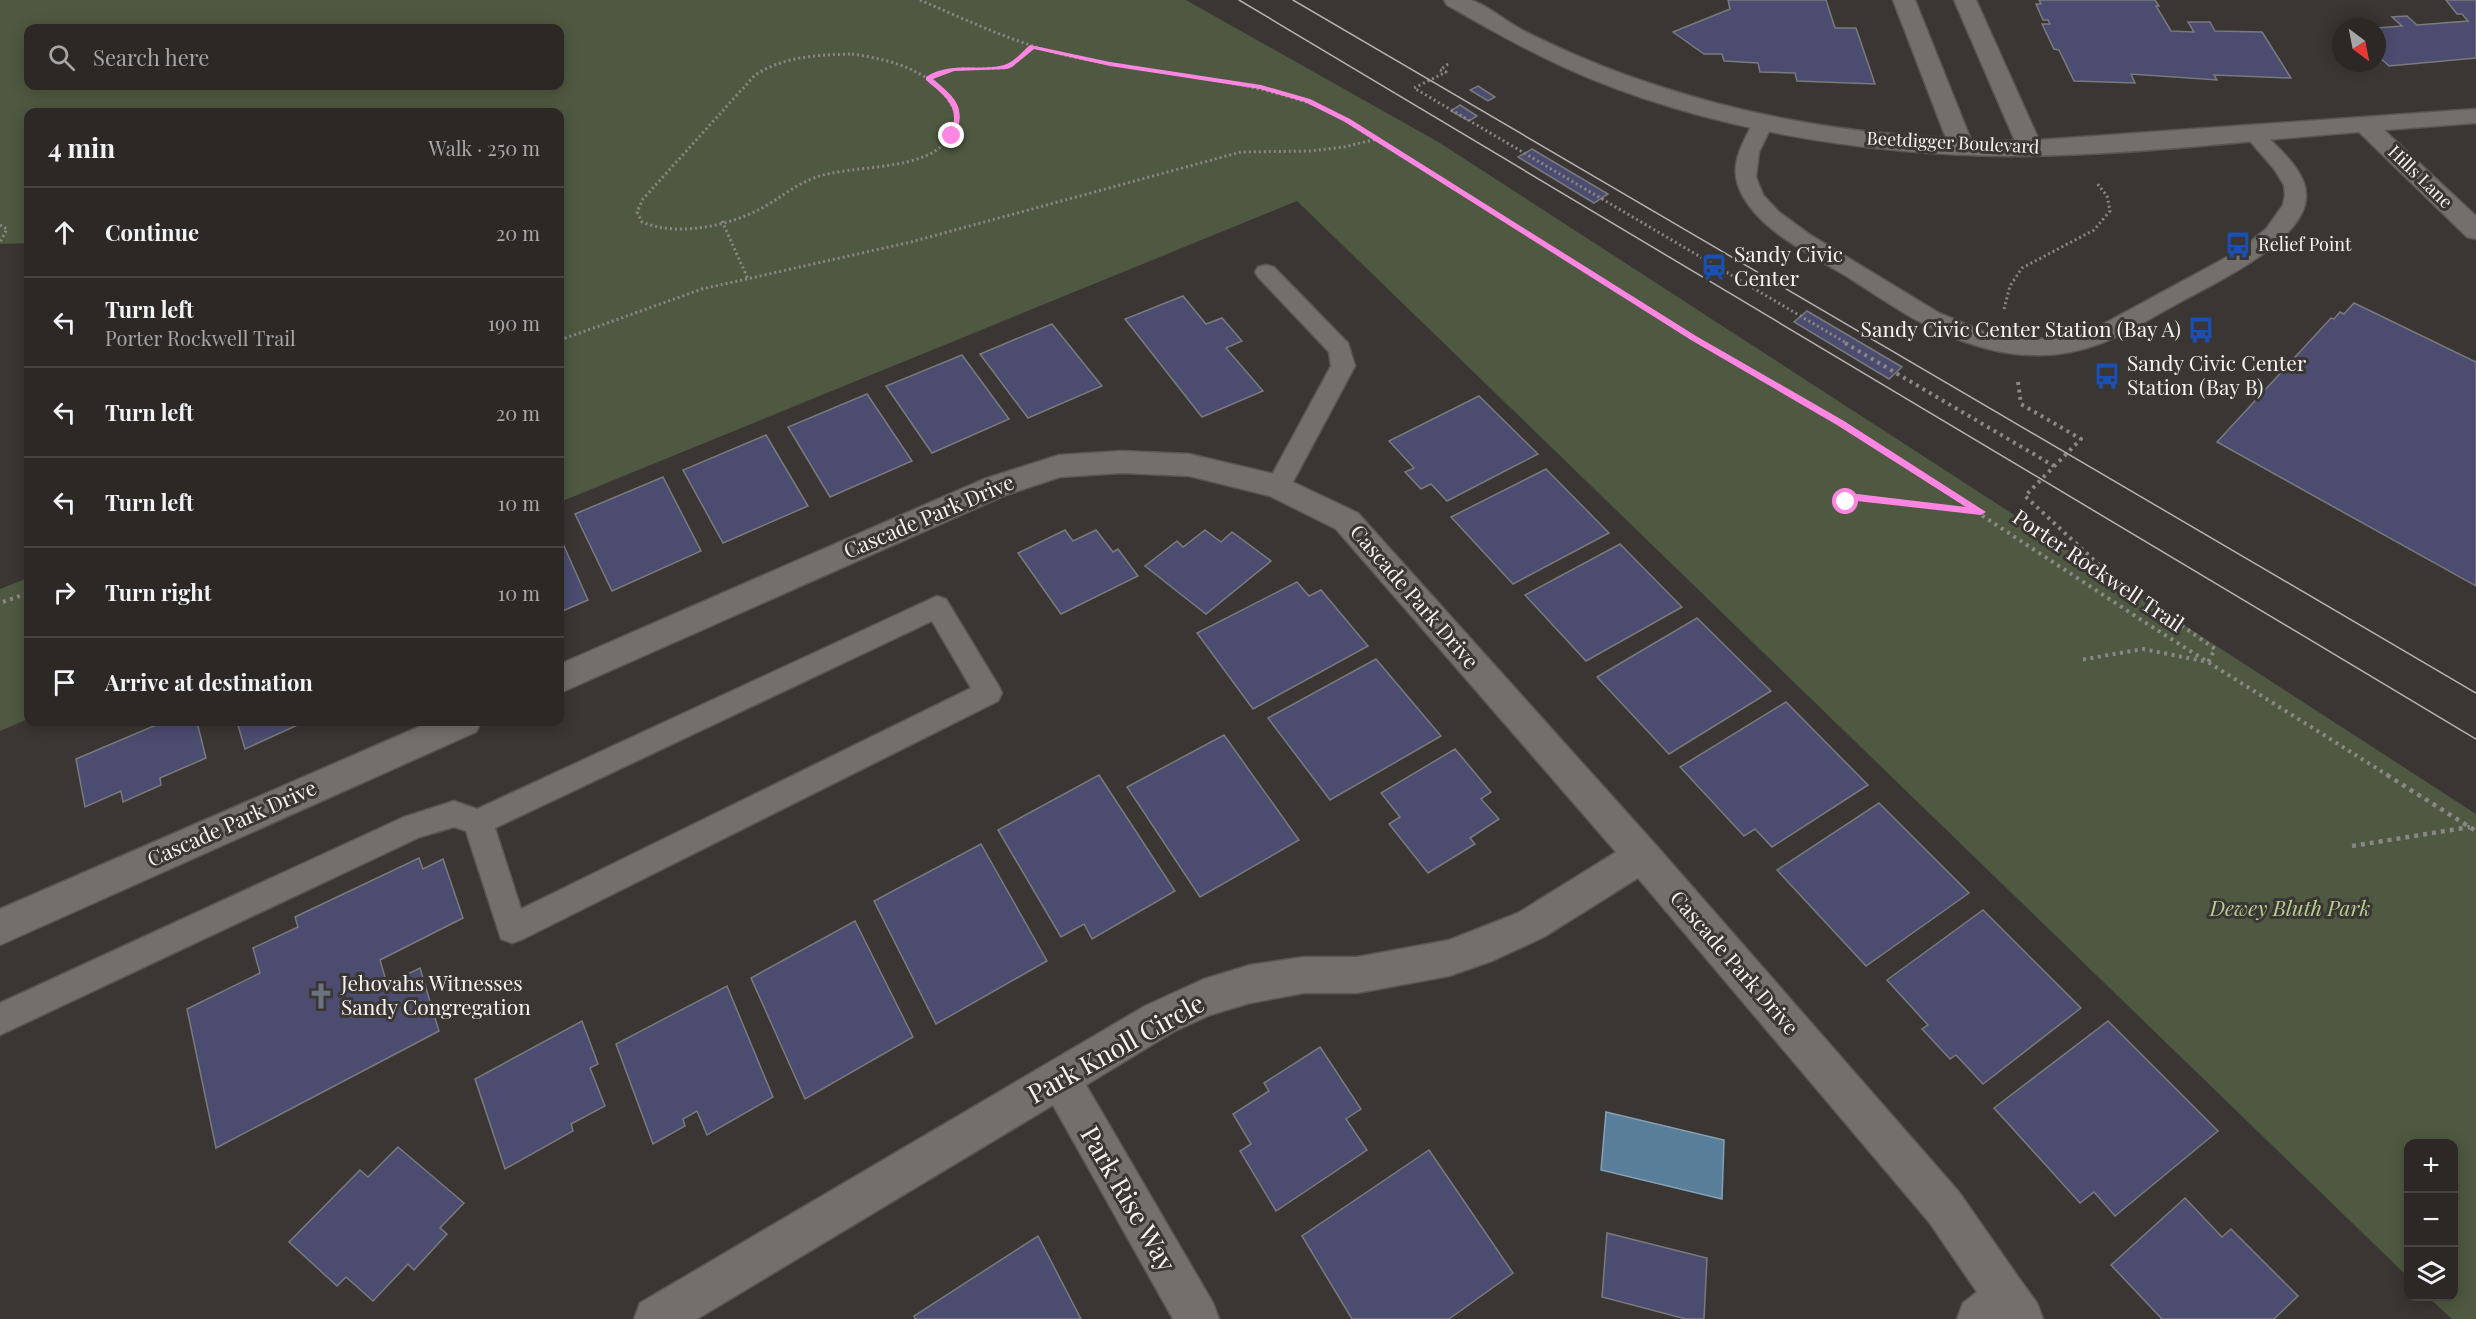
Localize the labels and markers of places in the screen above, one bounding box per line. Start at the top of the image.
bus stop icon: Relief Point [2223,230,2253,260]
place label: Relief Point [2258,232,2352,256]
place label: Sandy Civic Center [1734,239,1843,291]
station icon: Sandy Civic Center [1699,252,1729,282]
place label: Sandy Civic Center Station (Bay A) [1861,314,2181,342]
bus stop icon: Sandy Civic Center Station (Bay A) [2186,315,2216,345]
place label: Sandy Civic Center Station (Bay B) [2127,348,2307,400]
bus stop icon: Sandy Civic Center Station (Bay B) [2092,361,2122,391]
place label: Jehovahs Witnesses Sandy Congregation [340,968,531,1020]
church icon: Jehovahs Witnesses Sandy Congregation [306,981,336,1011]

